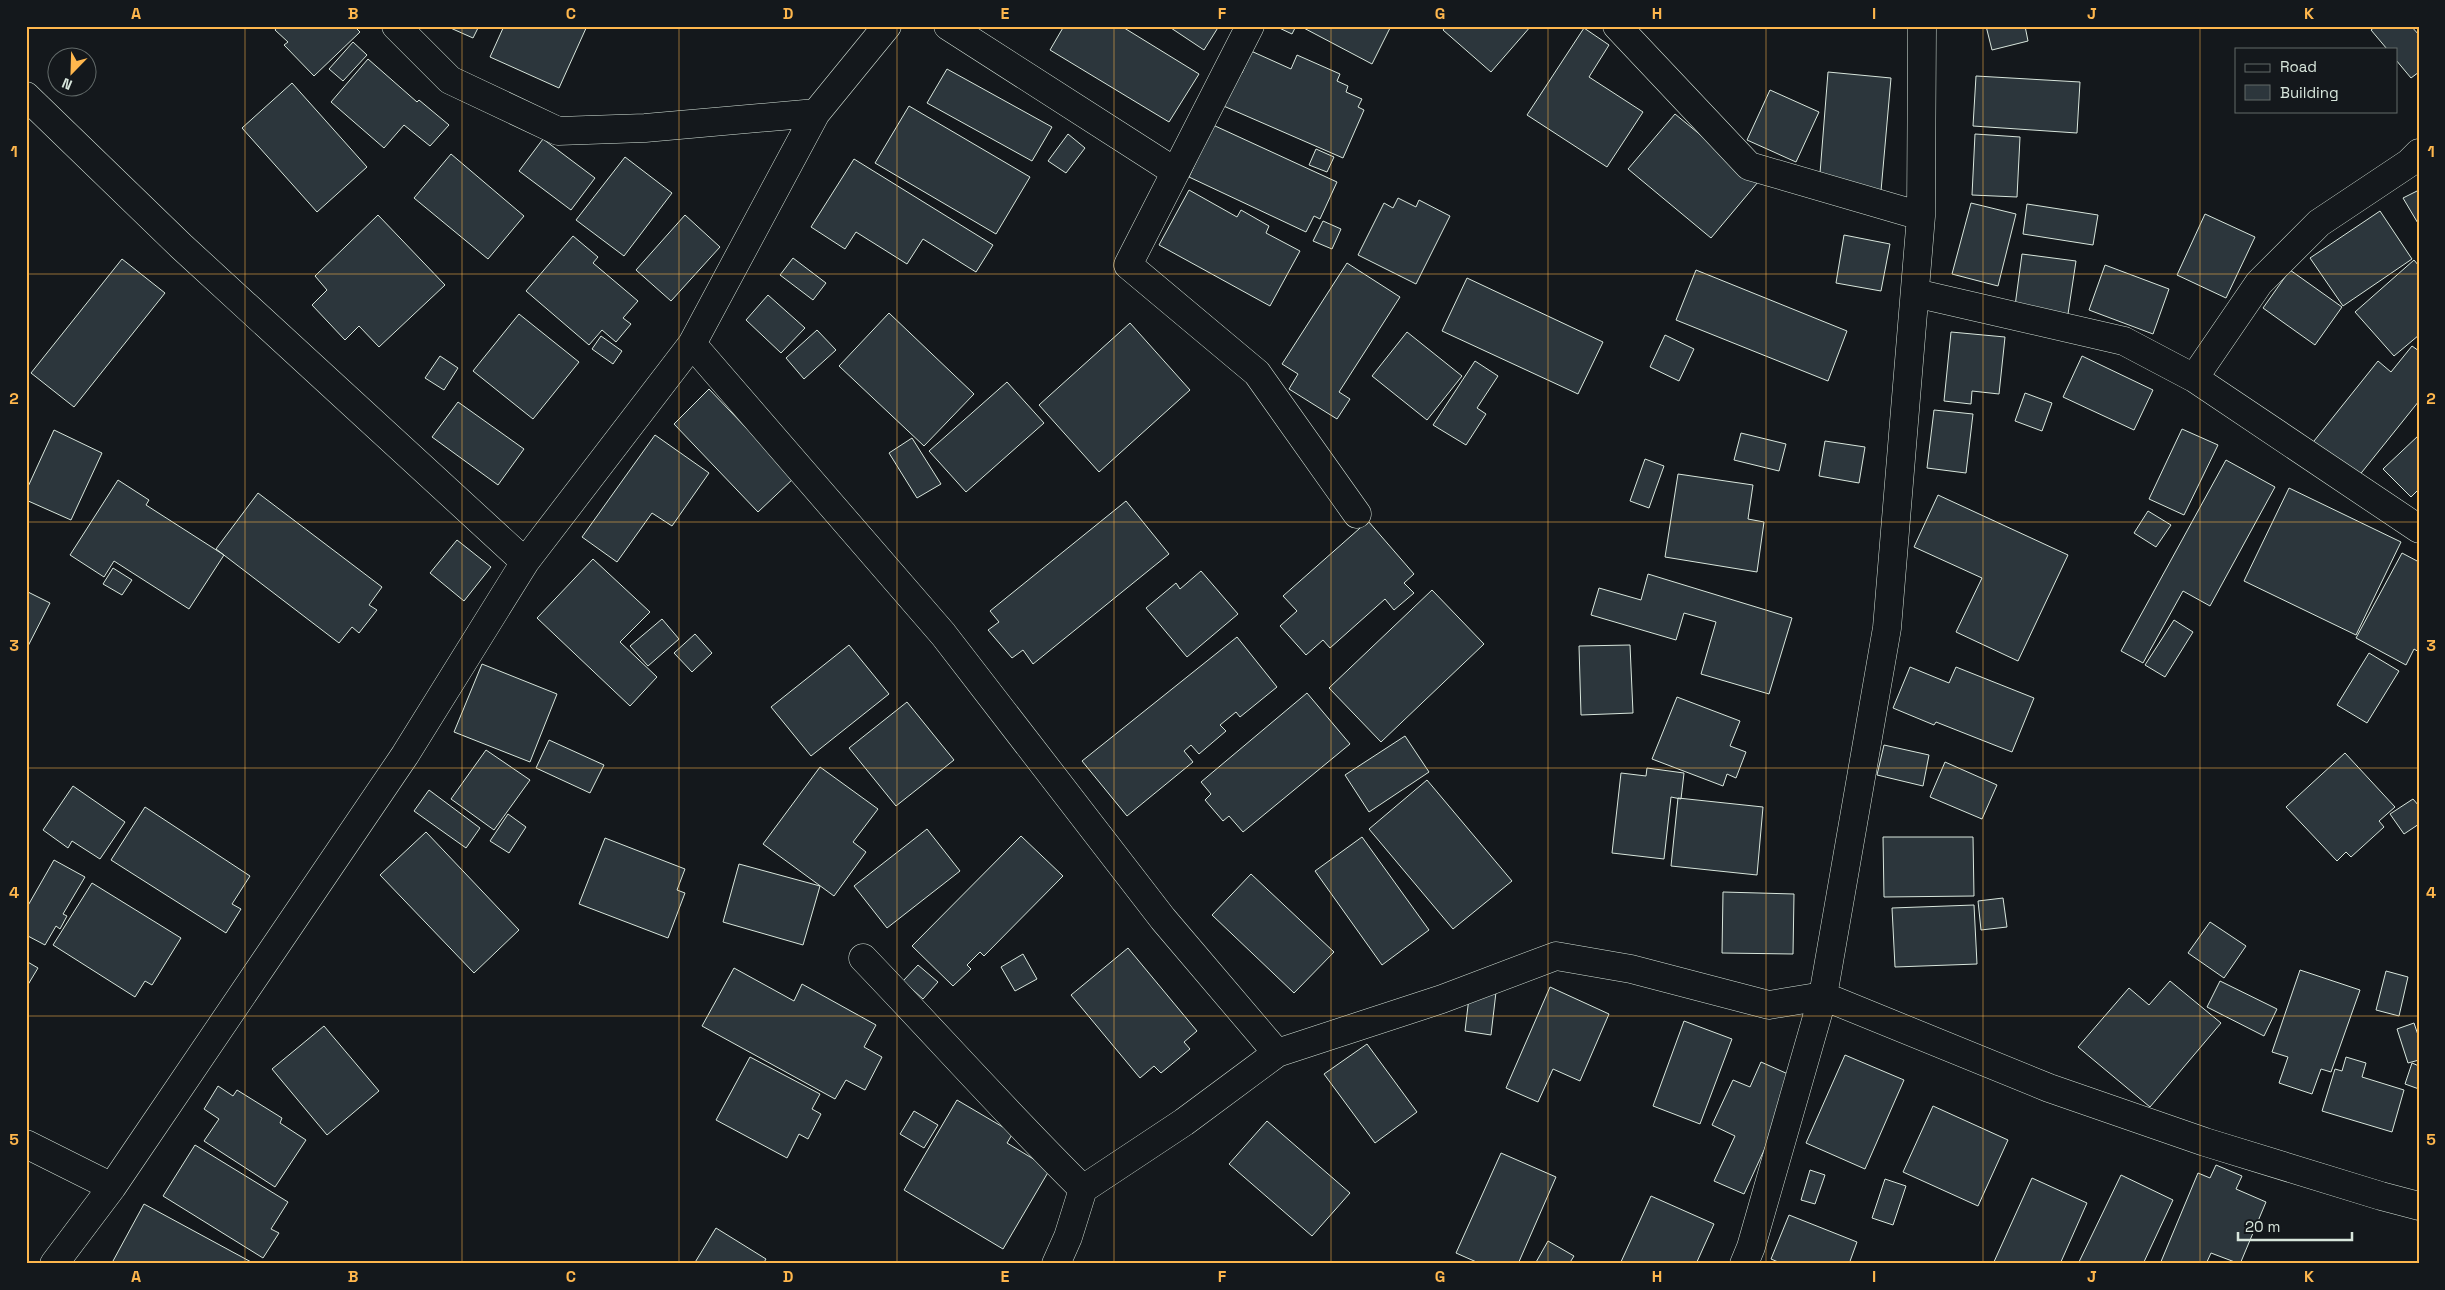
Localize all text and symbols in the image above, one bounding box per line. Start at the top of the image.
text: A [131,3,141,24]
text: B [348,3,358,24]
text: C [566,3,576,24]
text: D [783,3,793,24]
text: E [1001,3,1010,24]
text: F [1218,3,1227,24]
text: G [1435,3,1445,24]
text: H [1652,3,1662,24]
text: I [1872,3,1876,24]
text: J [2087,3,2097,24]
text: K [2304,3,2314,24]
north arrow [48,48,98,98]
legend [2235,48,2398,112]
text: Road [2280,57,2317,76]
text: N [59,74,75,94]
text: Building [2280,83,2339,102]
text: 1 [10,141,18,162]
text: 1 [2427,141,2435,162]
text: 2 [9,388,19,409]
text: 2 [2426,388,2436,409]
text: 3 [9,635,19,656]
text: 3 [2426,635,2436,656]
text: 4 [9,882,19,903]
text: 4 [2426,882,2436,903]
text: 5 [9,1129,19,1150]
text: 5 [2426,1129,2436,1150]
scale bar [2238,1210,2351,1242]
text: 20 m [2245,1217,2280,1236]
text: A [131,1266,141,1287]
text: B [348,1266,358,1287]
text: C [566,1266,576,1287]
text: D [783,1266,793,1287]
text: E [1001,1266,1010,1287]
text: F [1218,1266,1227,1287]
text: G [1435,1266,1445,1287]
text: H [1652,1266,1662,1287]
text: I [1872,1266,1876,1287]
text: J [2087,1266,2097,1287]
text: K [2304,1266,2314,1287]

